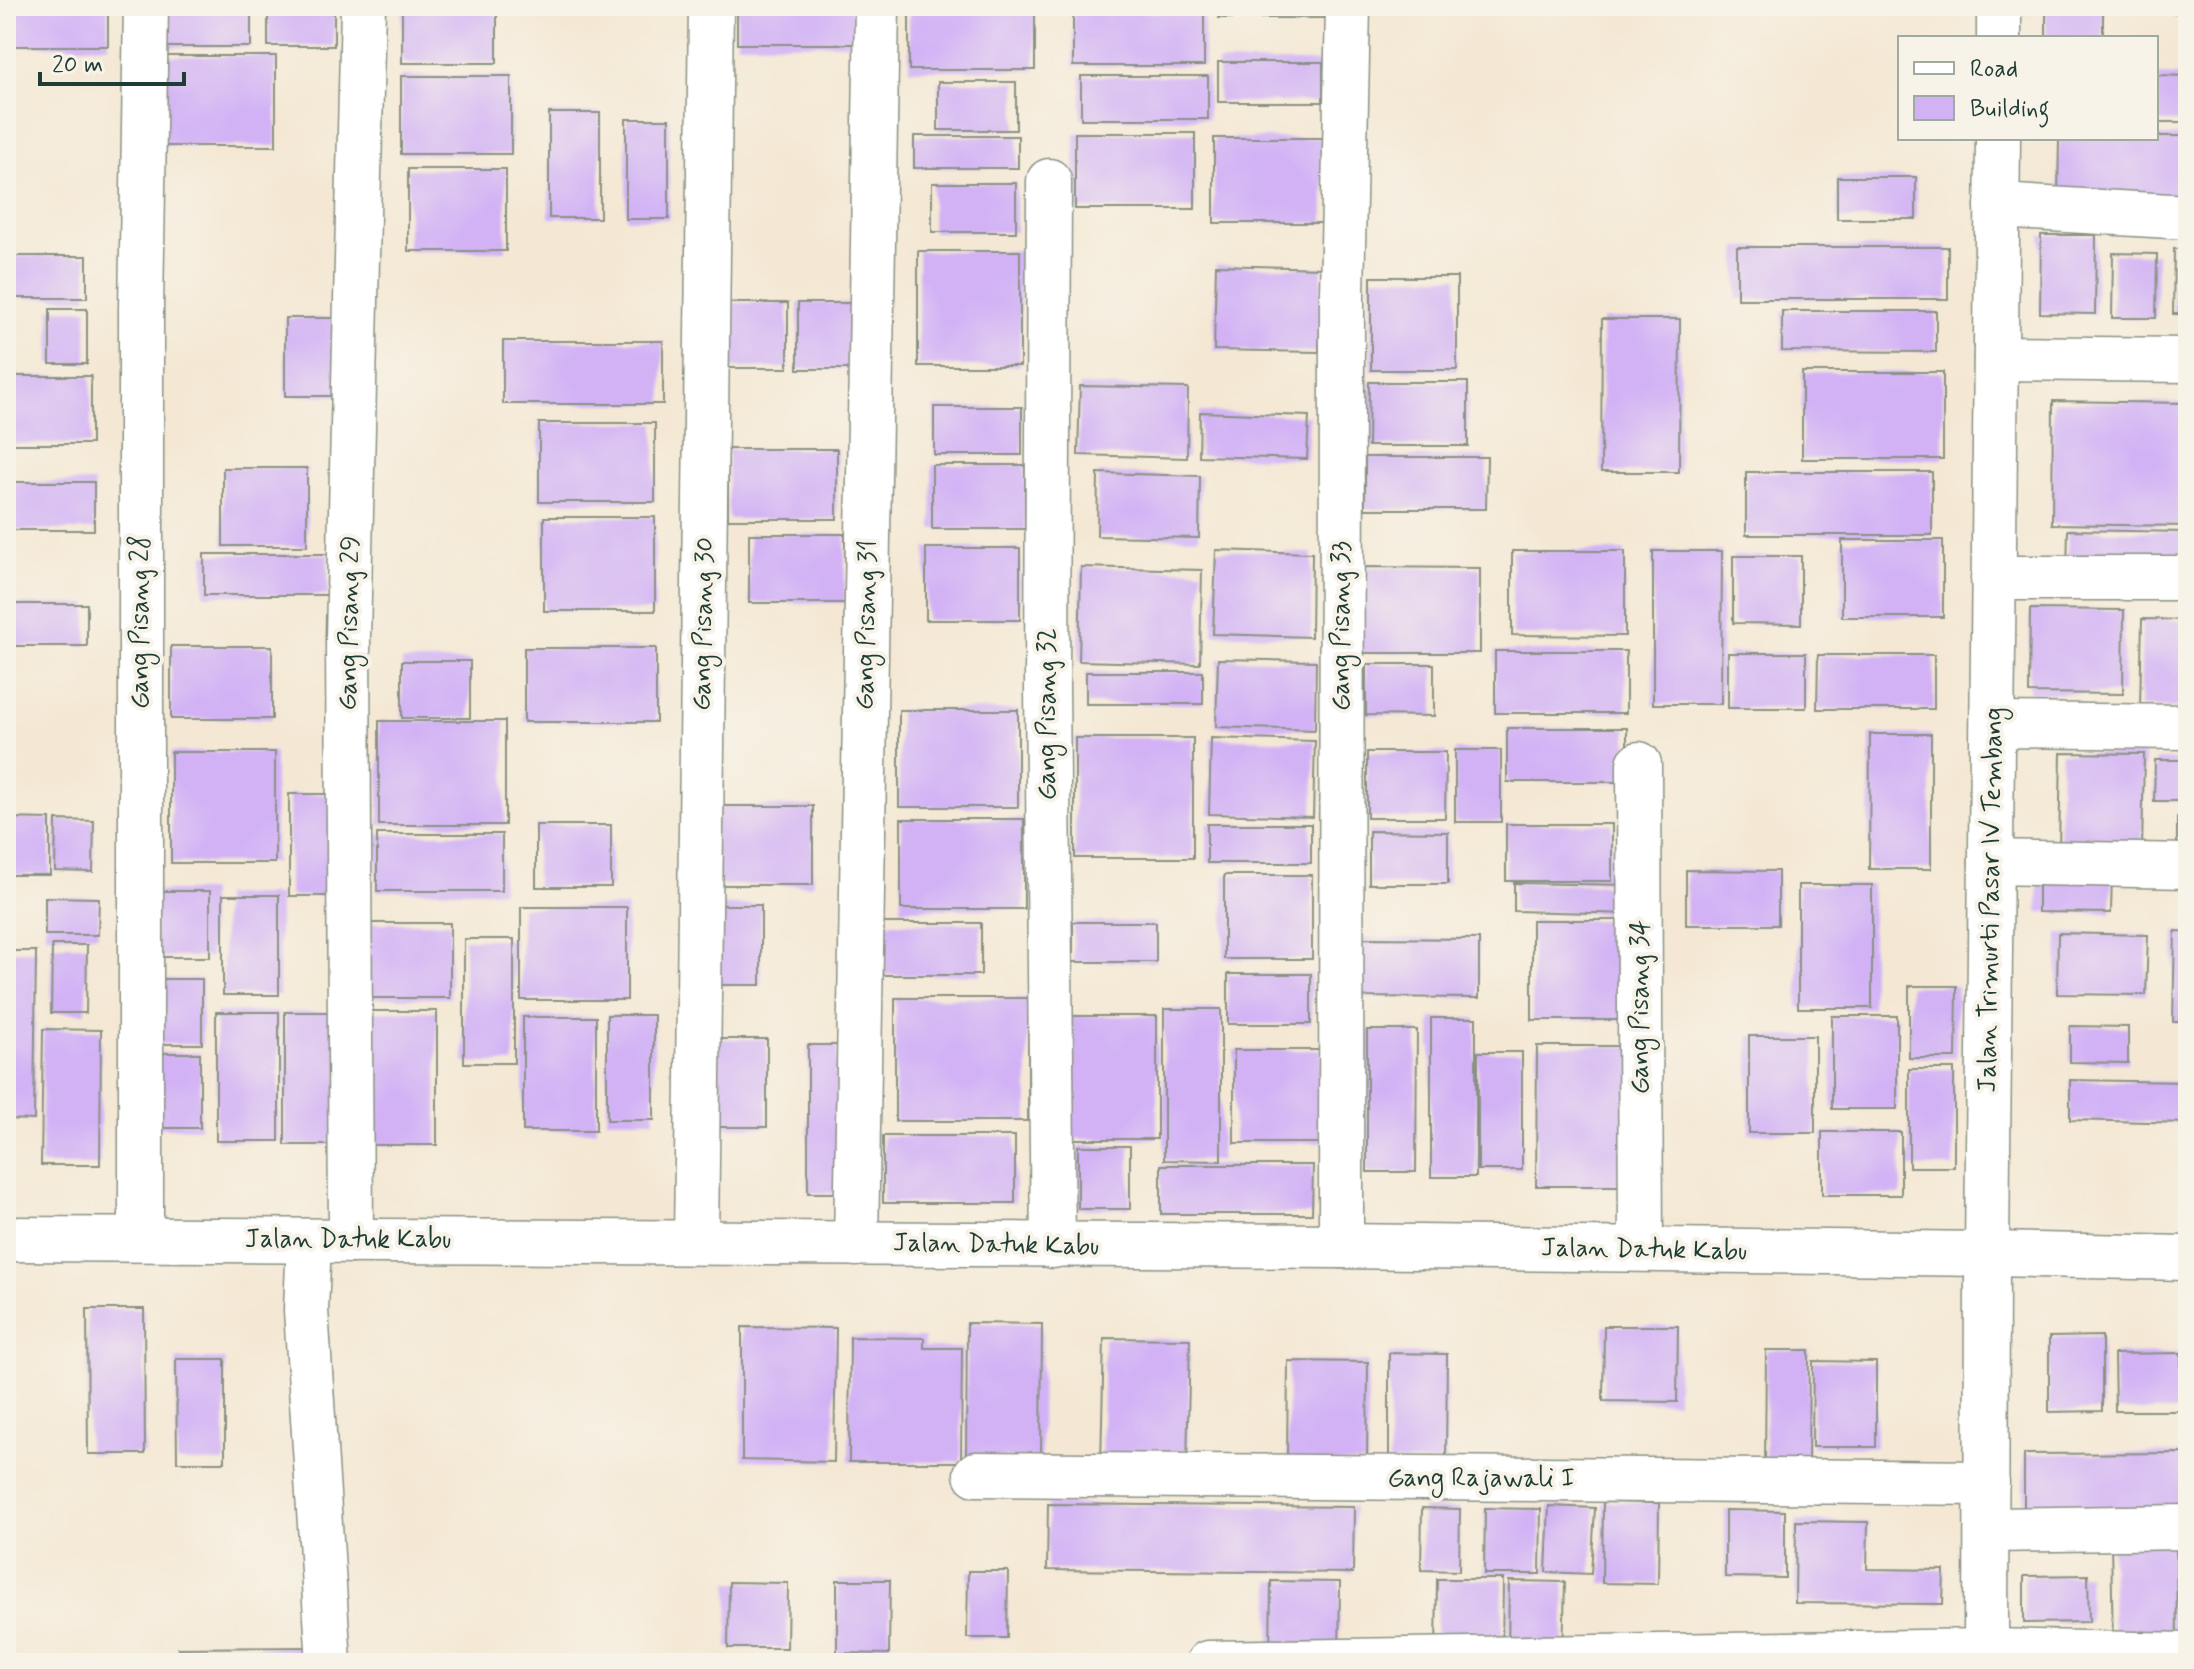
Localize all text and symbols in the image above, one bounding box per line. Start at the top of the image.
scale bar [40,36,184,86]
legend [1898,36,2158,140]
text: 20 m [52,50,103,81]
text: Road [1970,54,2018,85]
text: Building [1970,94,2050,128]
street label: Gang Pisang 28 [124,535,160,709]
street label: Gang Pisang 29 [331,535,371,711]
street label: Gang Pisang 30 [685,537,725,711]
street label: Gang Pisang 31 [849,540,887,710]
street label: Gang Pisang 33 [1325,541,1361,711]
street label: Gang Pisang 32 [1031,628,1067,800]
street label: Jalan Trimurti Pasar IV Tembang [1971,707,2013,1093]
street label: Gang Pisang 34 [1624,920,1660,1094]
street label: Jalan Datuk Kabu [245,1223,451,1257]
street label: Jalan Datuk Kabu [893,1226,1099,1264]
street label: Jalan Datuk Kabu [1541,1231,1747,1269]
street label: Gang Rajawali I [1387,1462,1575,1498]

